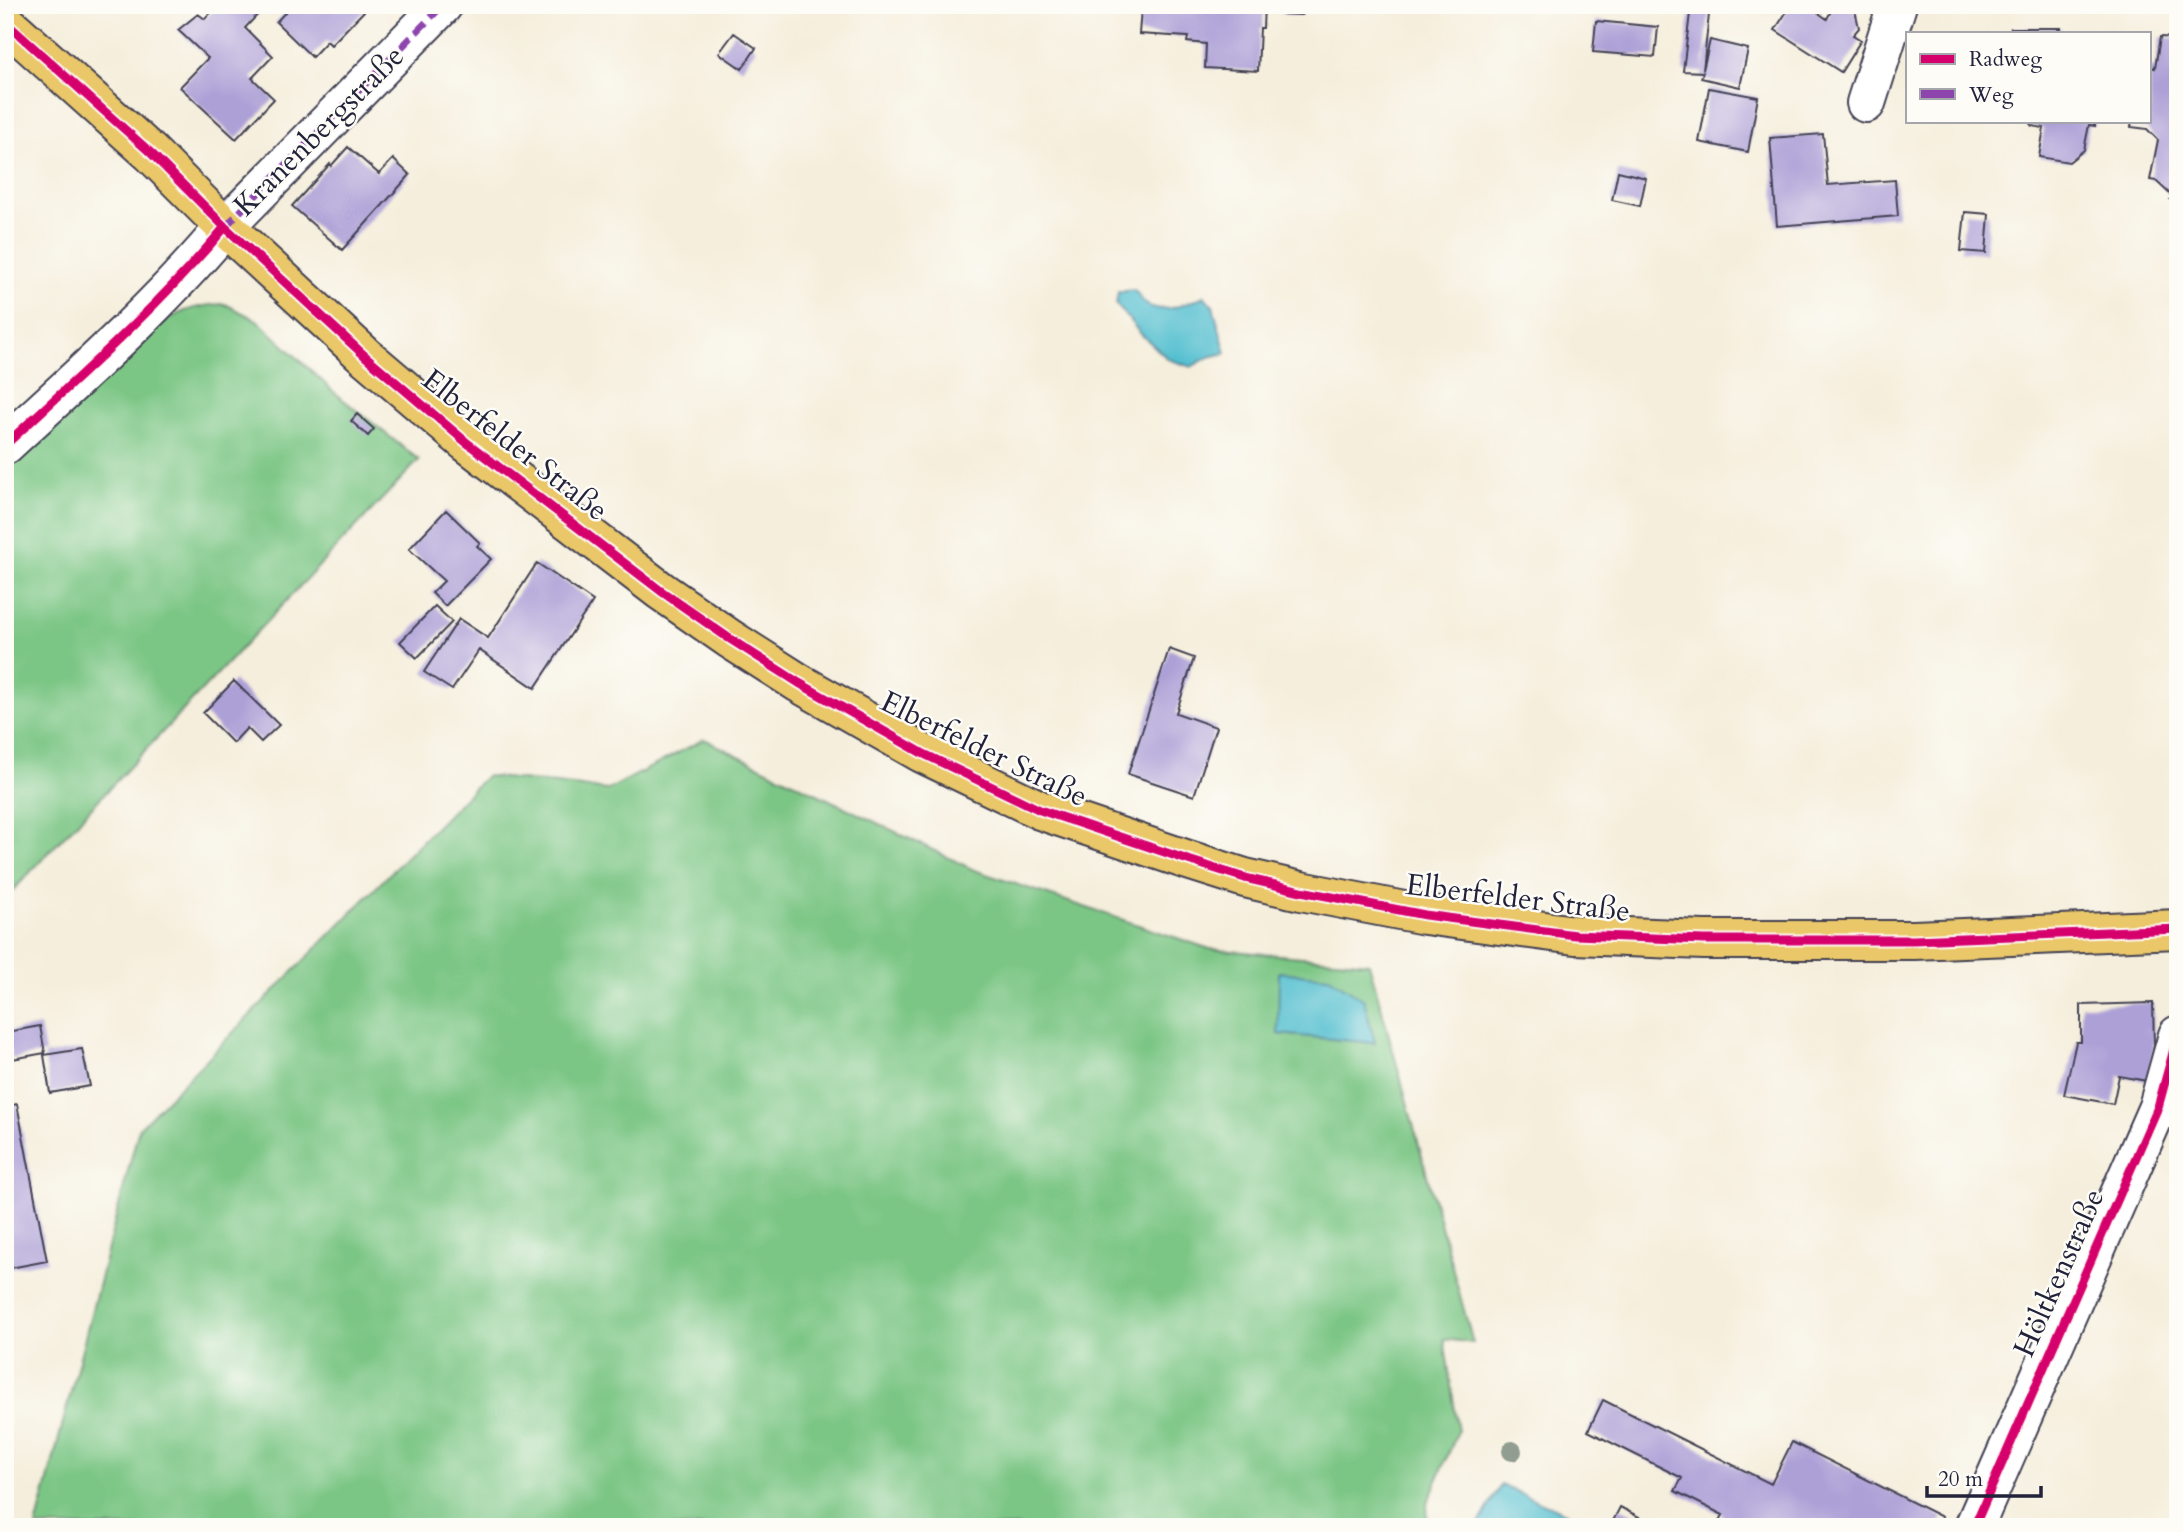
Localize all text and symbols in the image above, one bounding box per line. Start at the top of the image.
legend [1906,32,2152,122]
street label: Kranenbergstraße [224,36,414,226]
text: Radweg [1969,45,2042,74]
text: Weg [1968,81,2014,110]
street label: Elberfelder Straße [413,359,617,531]
street label: Elberfelder Straße [874,681,1094,817]
street label: Elberfelder Straße [1403,864,1633,932]
street label: Höltkenstraße [2004,1182,2114,1364]
scale bar [1927,1455,2041,1499]
text: 20 m [1938,1465,1983,1494]

